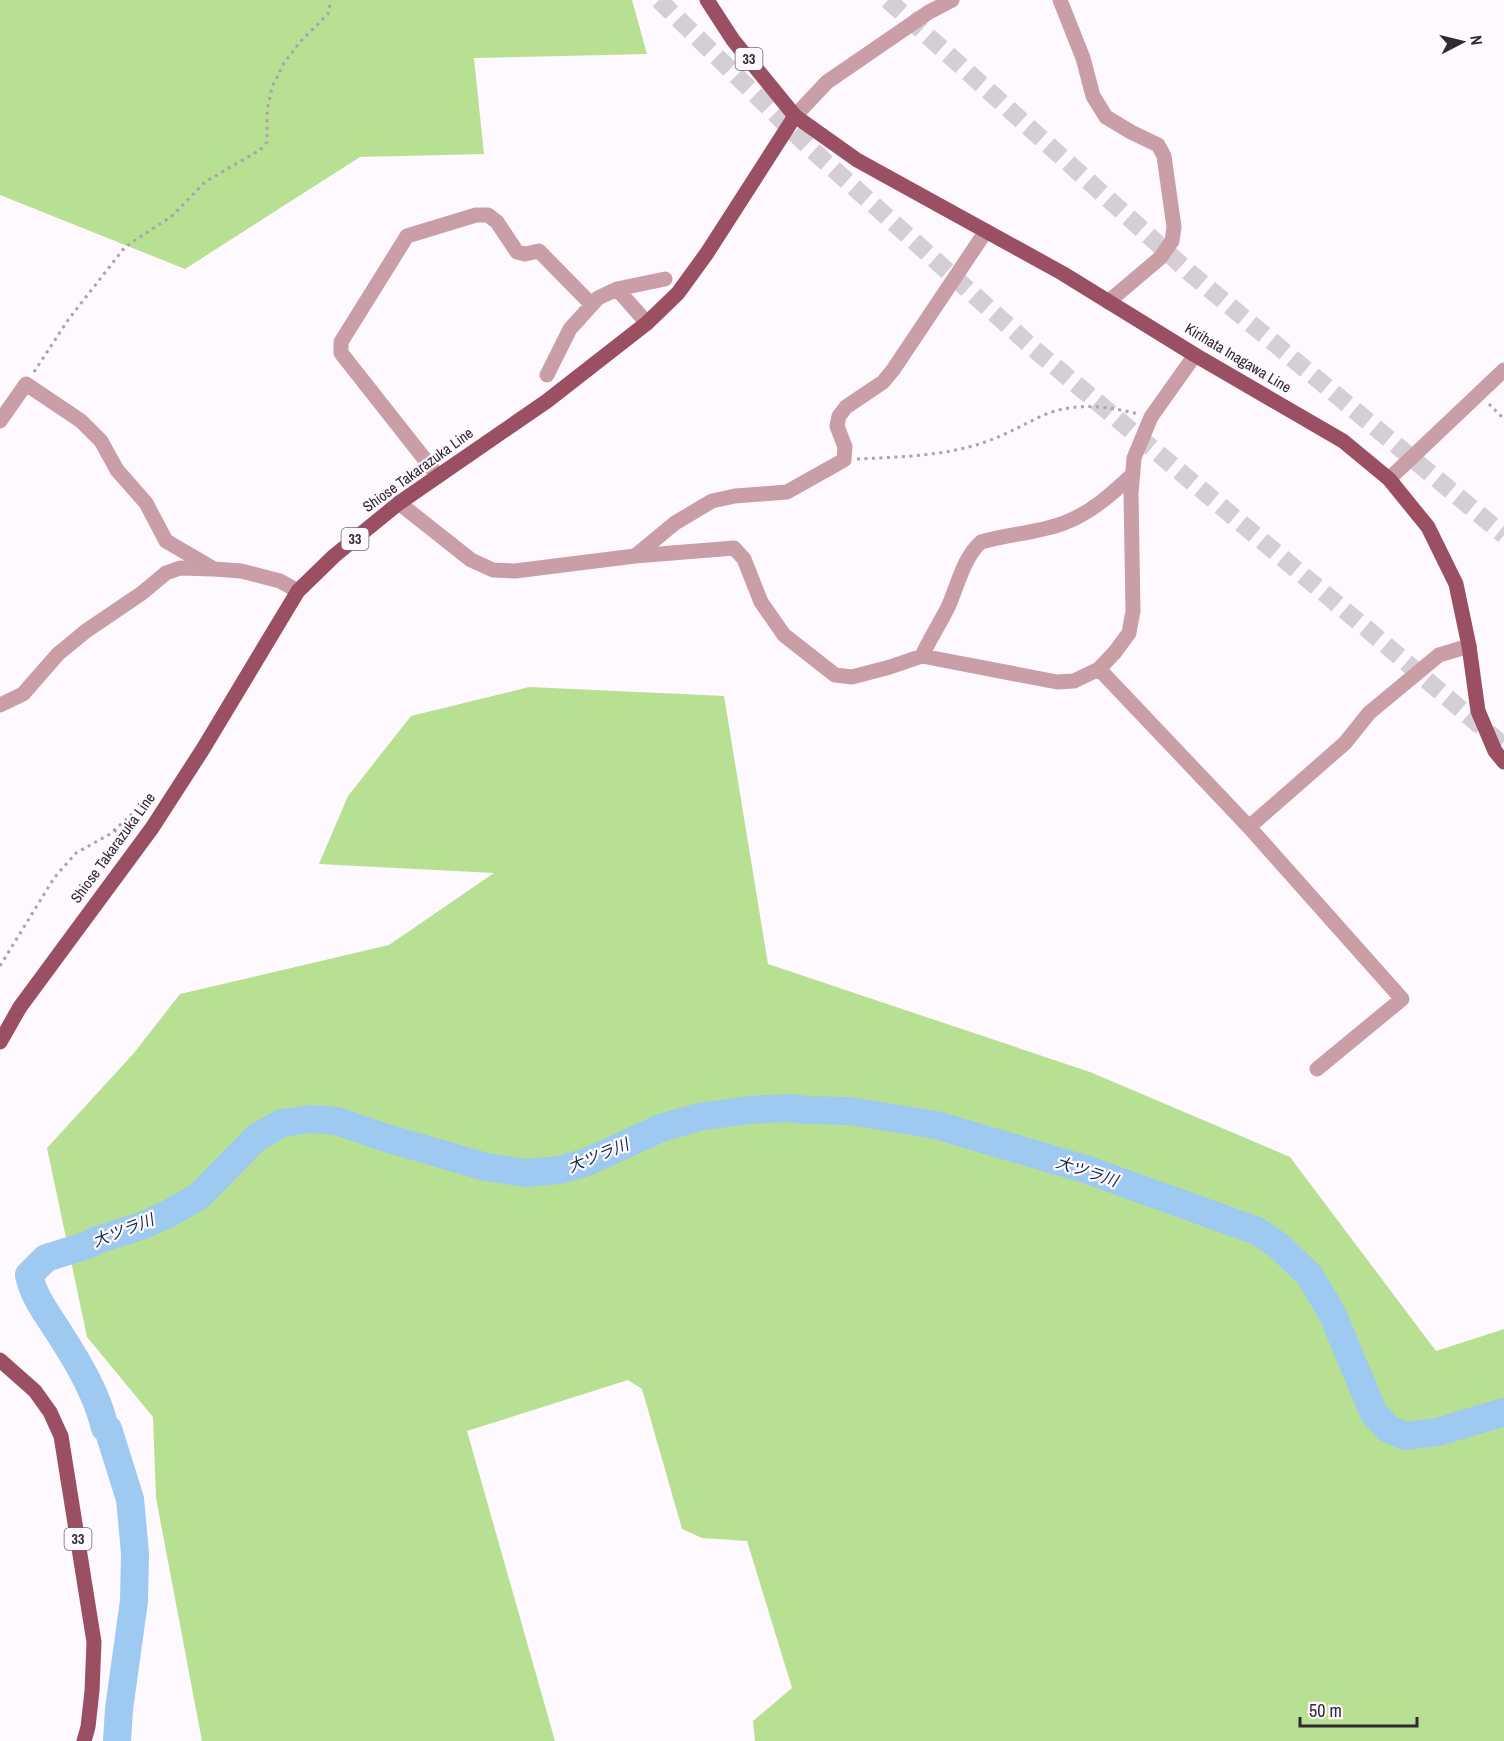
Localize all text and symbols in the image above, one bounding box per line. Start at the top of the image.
north arrow [1432,12,1492,72]
text: N [1465,34,1488,46]
road number: 33 [736,48,762,70]
street label: Kirihata Inagawa Line [1181,318,1295,398]
street label: Shiose Takarazuka Line [358,422,477,517]
road number: 33 [342,528,368,550]
street label: Shiose Takarazuka Line [65,788,160,907]
water label: 大ツラ川 [564,1132,634,1177]
water label: 大ツラ川 [1053,1151,1123,1192]
water label: 大ツラ川 [89,1208,159,1252]
road number: 33 [64,1528,92,1550]
scale bar [1300,1690,1417,1728]
text: 50 m [1309,1698,1342,1723]

